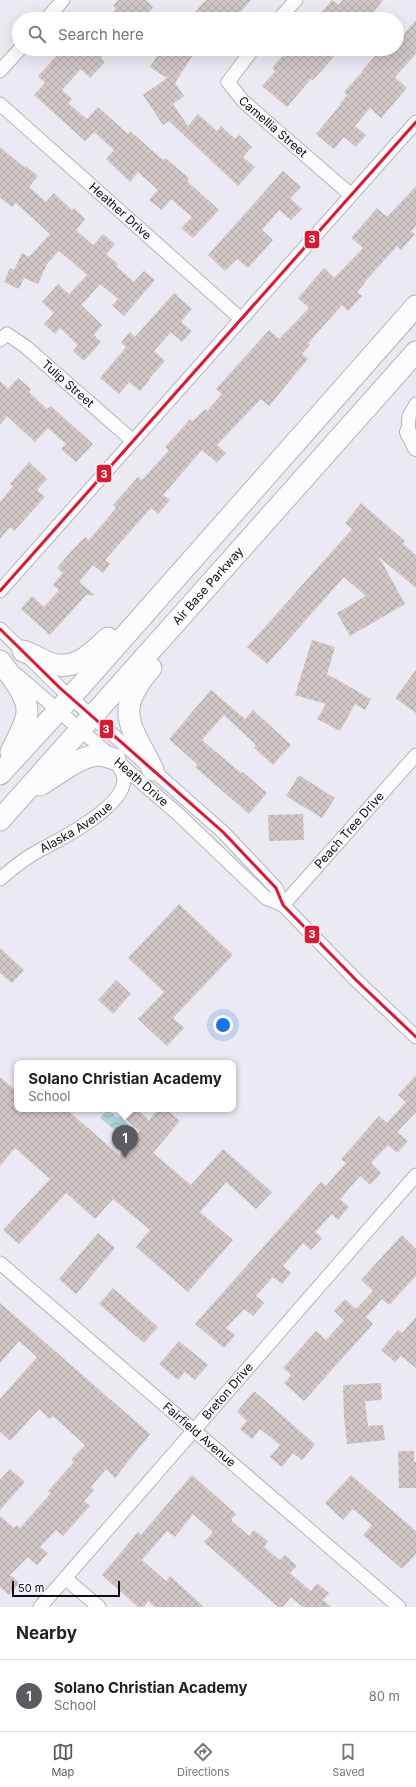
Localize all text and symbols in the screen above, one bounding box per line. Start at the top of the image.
search box [12,12,404,56]
icon: search [26,23,48,45]
text: Search here [58,25,144,44]
street label: Camellia Street [236,93,310,160]
street label: Heather Drive [86,179,155,243]
line badge: 3 [304,230,320,249]
text: 3 [308,232,316,246]
street label: Tulip Street [39,357,97,410]
line badge: 3 [96,464,112,483]
text: 3 [100,467,108,481]
street label: Air Base Parkway [169,543,246,628]
line badge: 3 [99,719,114,739]
text: 3 [102,722,110,736]
street label: Heath Drive [111,754,172,809]
street label: Peach Tree Drive [311,788,387,871]
street label: Alaska Avenue [37,798,115,856]
line badge: 3 [304,925,320,944]
text: 3 [308,927,316,941]
your location [213,1015,233,1035]
popup [14,1060,236,1112]
text: Solano Christian Academy [28,1069,222,1088]
text: School [28,1088,70,1104]
pin: 1 [112,1125,138,1158]
street label: Breton Drive [199,1359,256,1422]
street label: Fairfield Avenue [160,1399,239,1470]
scale bar [12,1579,120,1598]
text: 50 m [18,1581,44,1595]
text: Nearby [16,1623,77,1643]
text: Solano Christian Academy [54,1678,248,1697]
text: 1 [26,1688,32,1704]
text: 80 m [369,1688,400,1704]
text: School [54,1697,96,1713]
tab: Map [51,1741,74,1779]
tab: Directions [177,1741,230,1779]
tab: Saved [332,1741,365,1779]

